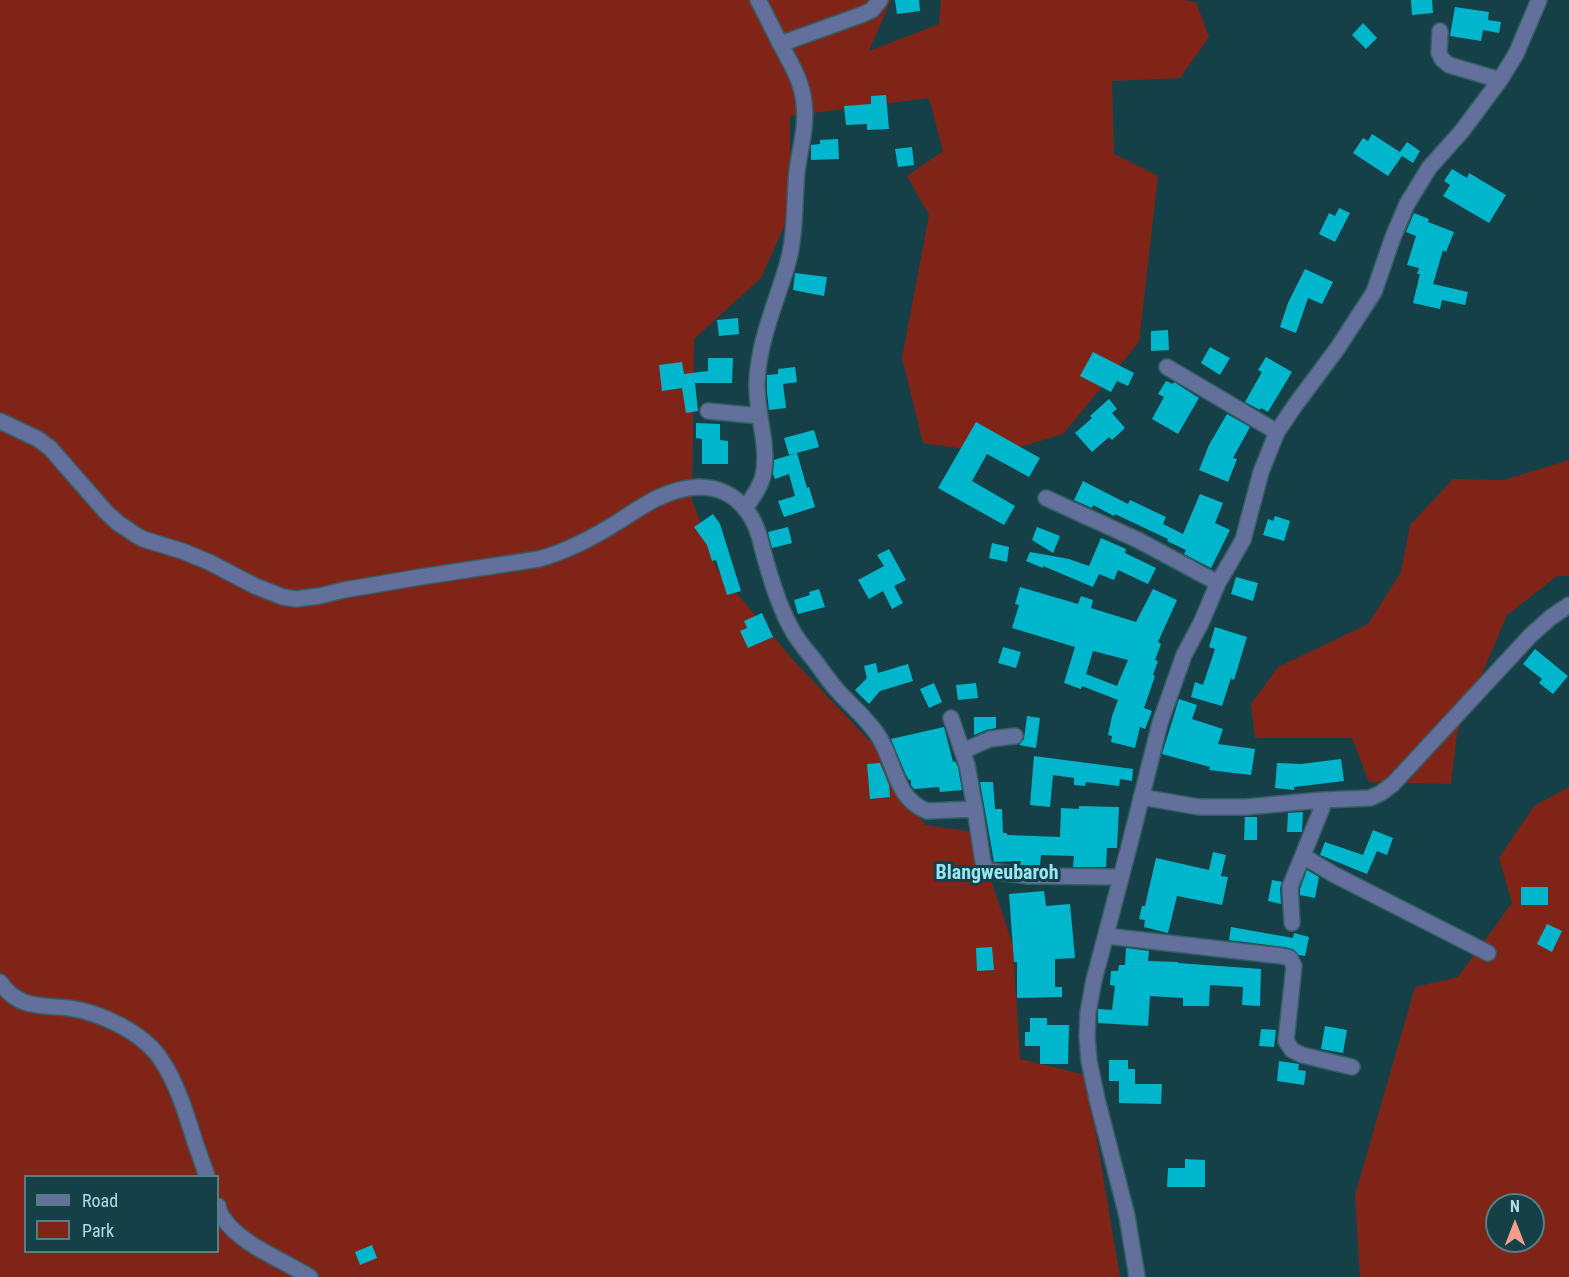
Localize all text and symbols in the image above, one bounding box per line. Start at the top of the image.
district label: Blangweubaroh [935,862,1059,886]
legend [24,1175,219,1253]
text: Road [82,1190,118,1211]
north arrow [1485,1193,1545,1253]
text: N [1510,1197,1520,1216]
text: Park [82,1220,114,1241]

